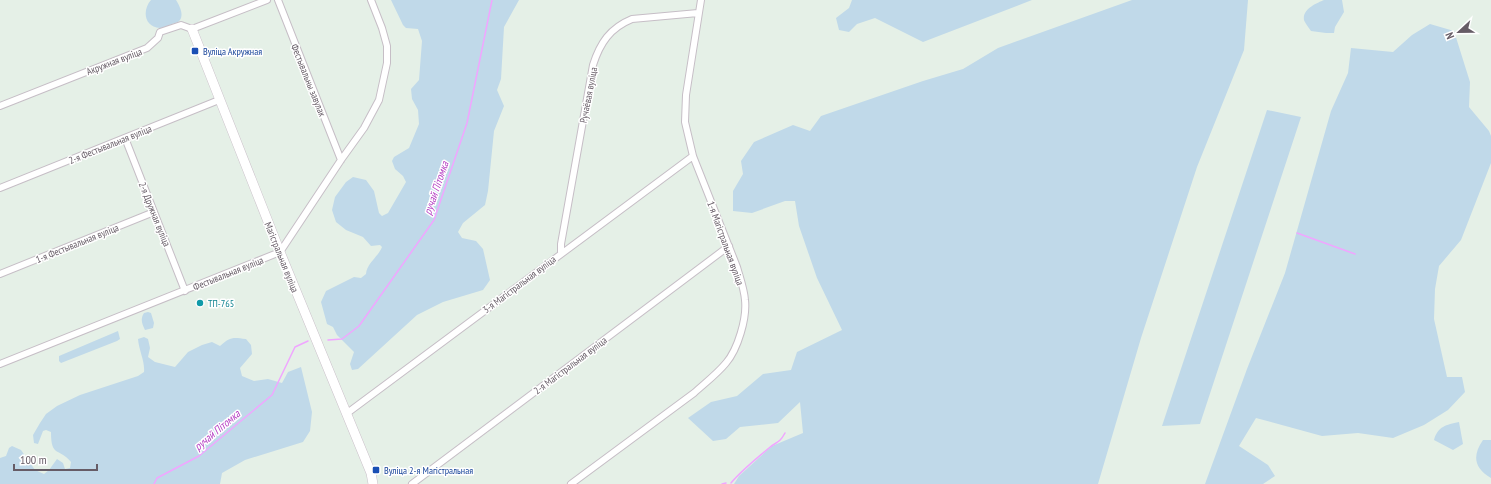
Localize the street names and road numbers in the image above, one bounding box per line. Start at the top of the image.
street label: Фестывальны завулак [288,42,329,119]
street label: Акружная вуліца [84,45,144,78]
street label: Ручаёвая вуліца [577,66,600,124]
street label: 2-я Фестывальная вуліца [67,122,154,167]
street label: 2-я Дружная вуліца [136,180,173,248]
street label: 1-я Магістральная вуліца [704,199,747,287]
street label: Магістральная вуліца [261,220,302,294]
street label: 1-я Фестывальная вуліца [34,221,121,266]
street label: Фестывальная вуліца [191,253,265,294]
street label: 3-я Магістральная вуліца [480,253,559,316]
street label: 2-я Магістральная вуліца [531,334,610,397]

